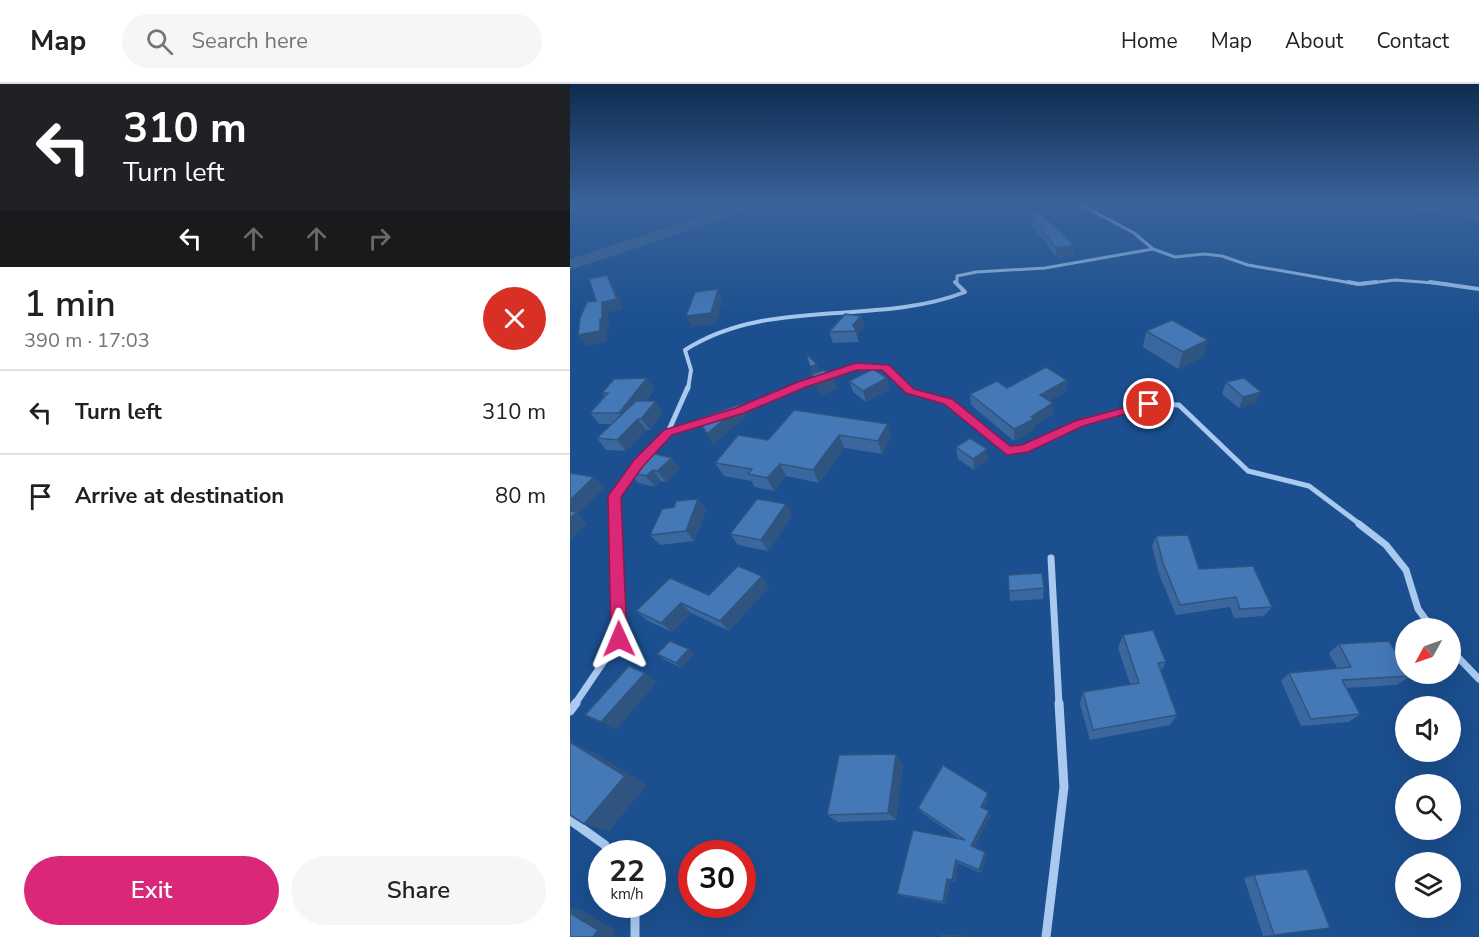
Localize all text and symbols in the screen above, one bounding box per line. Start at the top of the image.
search box [122,14,542,68]
text: Map [30,22,86,60]
icon: search [143,25,176,58]
text: Search here [191,26,308,56]
text: Home [1121,27,1178,55]
text: Map [1211,27,1252,55]
text: About [1285,27,1343,55]
text: Contact [1376,27,1449,55]
text: 310 m [123,100,247,157]
icon: left [24,108,102,186]
text: Turn left [123,154,224,191]
icon: left [174,222,207,255]
icon: ahead [237,222,270,255]
icon: ahead [300,222,333,255]
icon: right [363,222,396,255]
text: 1 min [24,280,116,329]
button: close [483,287,546,350]
text: 390 m · 17:03 [24,327,150,354]
pin [1123,378,1174,429]
icon: arrive [1132,387,1165,420]
icon: left [24,396,57,429]
text: Turn left [75,397,162,427]
text: 310 m [482,397,546,427]
icon: arrive [24,480,57,513]
text: Arrive at destination [75,481,284,511]
text: 80 m [495,481,546,511]
position arrow [587,607,651,671]
north arrow [1395,618,1461,684]
map controls [1395,618,1461,918]
button: sound [1395,696,1461,762]
button: search [1395,774,1461,840]
speed limit sign: 30 [678,840,756,918]
text: 22 [609,851,645,892]
button: layers [1395,852,1461,918]
button: Exit [24,856,279,925]
button: Share [291,856,546,925]
text: km/h [610,884,644,904]

